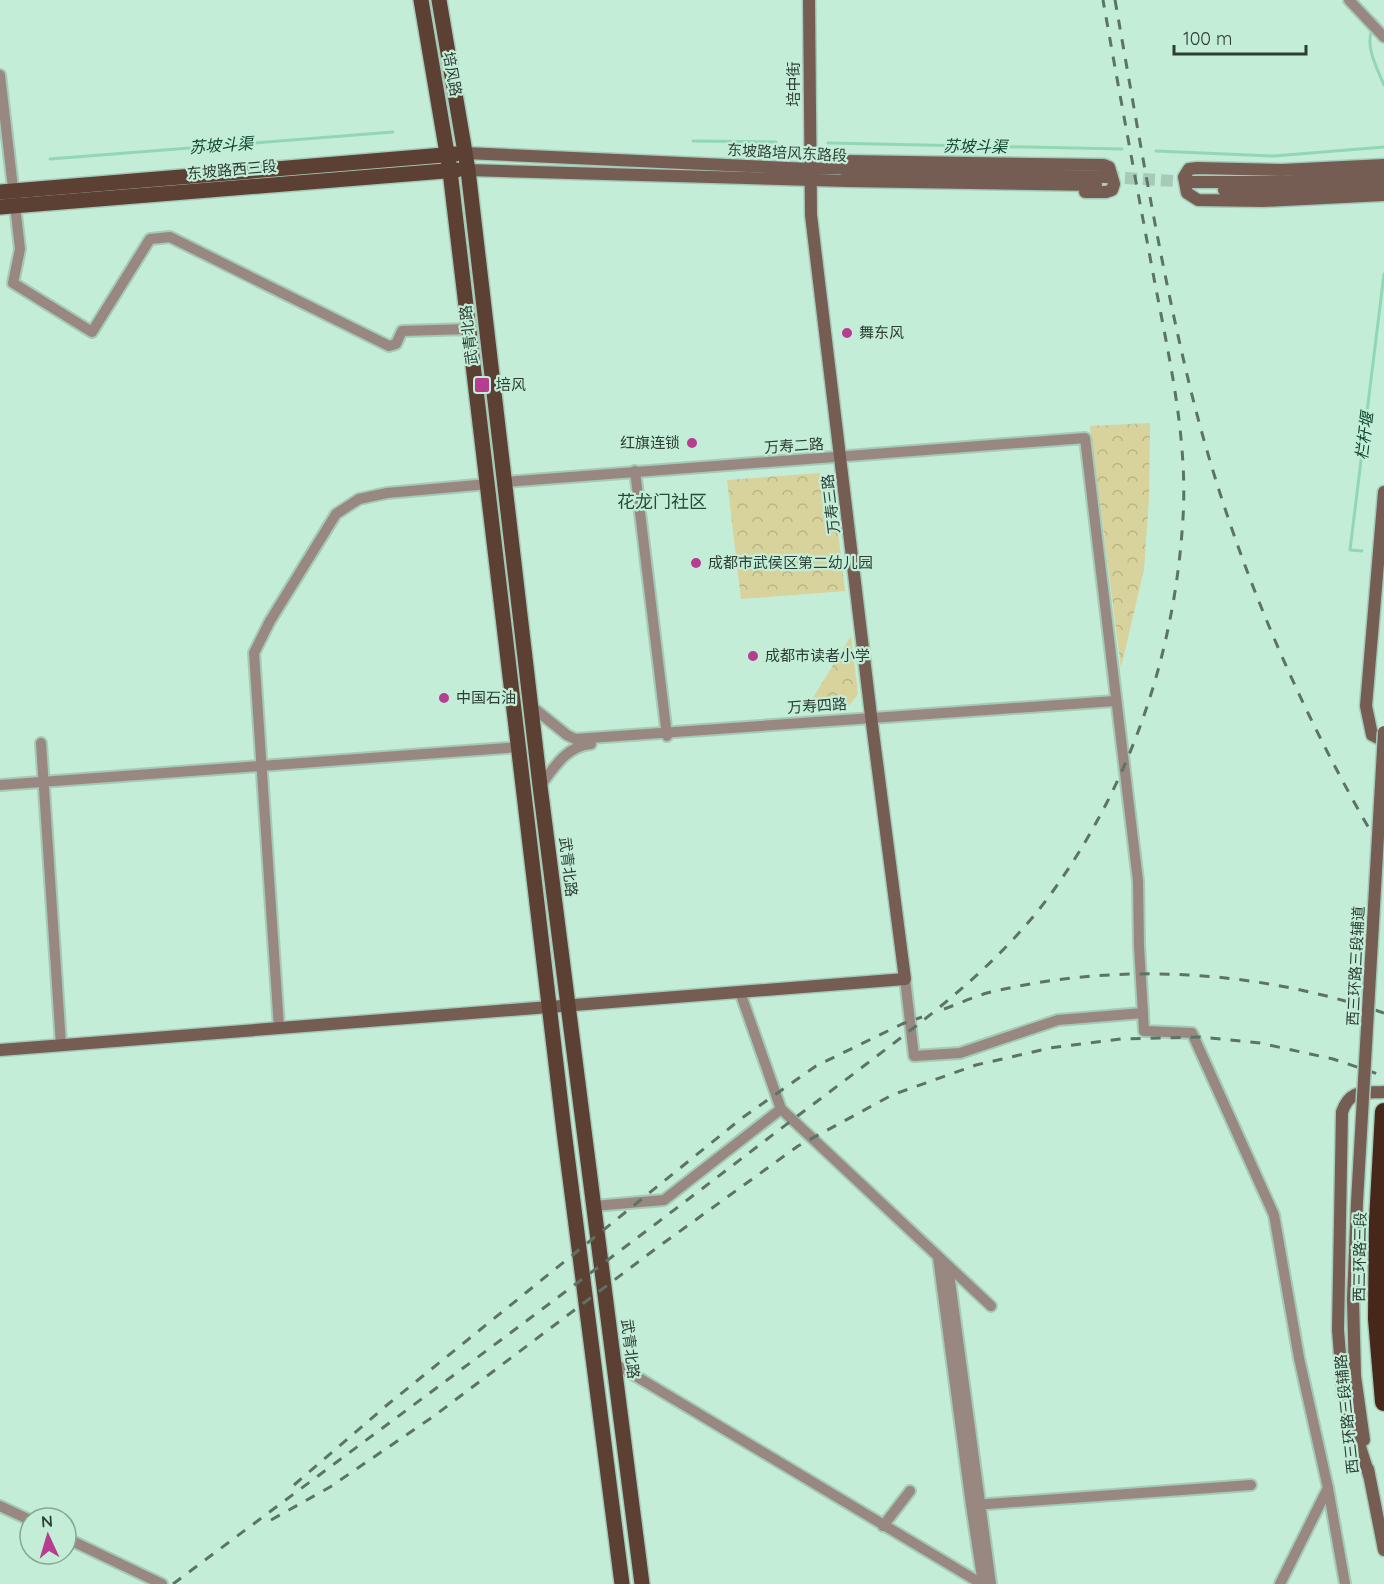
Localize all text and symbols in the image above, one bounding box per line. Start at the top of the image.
scale bar [1174,18,1306,56]
text: 100 m [1183,27,1232,50]
street label: 培风路 [439,50,466,98]
street label: 培中街 [784,61,803,107]
water label: 苏坡斗渠 [188,133,256,157]
water label: 苏坡斗渠 [943,135,1009,157]
street label: 东坡路培风东路段 [727,140,847,165]
street label: 东坡路西三段 [186,156,278,183]
street label: 武青北路 [455,304,482,366]
place label: 舞东风 [859,323,904,342]
marker: 舞东风 [840,326,854,340]
place label: 培风 [496,375,526,394]
marker: 培风 [473,376,491,394]
water label: 栏杆堰 [1351,408,1377,461]
place label: 红旗连锁 [620,433,680,452]
street label: 万寿二路 [763,434,825,457]
marker: 红旗连锁 [685,436,699,450]
street label: 万寿三路 [817,473,844,535]
district label: 花龙门社区 [617,490,707,513]
place label: 成都市武侯区第二幼儿园 [708,553,873,572]
marker: 成都市武侯区第二幼儿园 [689,556,703,570]
place label: 成都市读者小学 [765,646,870,665]
marker: 成都市读者小学 [746,649,760,663]
place label: 中国石油 [456,688,516,707]
marker: 中国石油 [437,691,451,705]
street label: 万寿四路 [786,694,848,717]
street label: 武青北路 [555,836,582,898]
street label: 西三环路三段辅道 [1343,906,1368,1026]
street label: 西三环路三段 [1349,1212,1370,1302]
street label: 武青北路 [617,1318,644,1380]
street label: 西三环路三段辅路 [1331,1353,1362,1475]
north arrow [18,1506,78,1566]
text: N [40,1511,54,1531]

